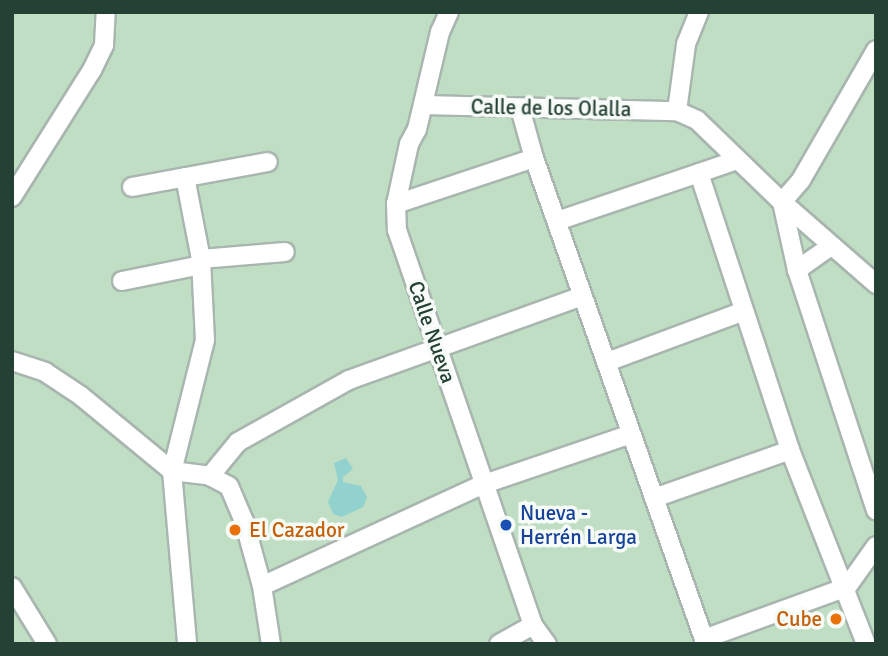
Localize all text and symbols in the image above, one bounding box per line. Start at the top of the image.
street label: Calle de los Olalla [470,94,632,122]
street label: Calle Nueva [403,278,461,386]
place label: Nueva - Herrén Larga [520,500,637,550]
place label: El Cazador [249,517,345,543]
marker: Nueva - Herrén Larga [498,517,514,533]
marker: El Cazador [227,522,243,538]
place label: Cube [776,606,822,632]
marker: Cube [828,611,844,627]

